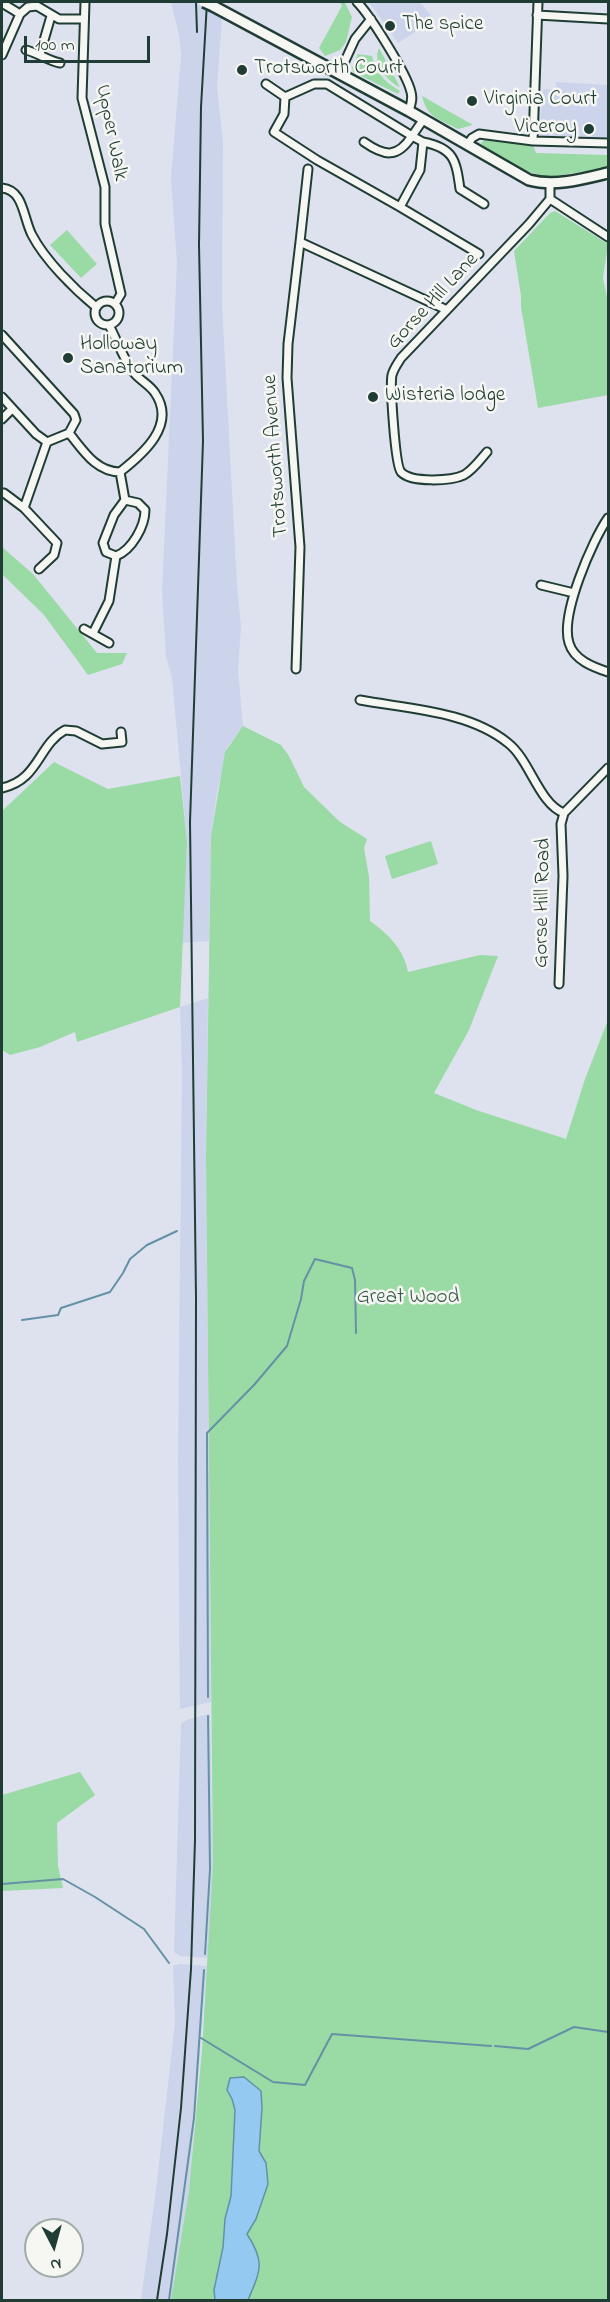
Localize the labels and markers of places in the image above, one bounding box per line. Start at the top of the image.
place label: The spice [402,13,483,39]
marker: The spice [383,19,397,33]
place label: Trotsworth Court [254,57,402,83]
marker: Trotsworth Court [235,63,249,77]
place label: Virginia Court [484,88,597,114]
marker: Virginia Court [465,94,479,108]
place label: Viceroy [514,116,577,142]
marker: Viceroy [582,122,596,136]
place label: Holloway Sanatorium [80,333,183,383]
marker: Holloway Sanatorium [61,351,75,365]
place label: Wisteria lodge [385,384,505,410]
marker: Wisteria lodge [366,390,380,404]

